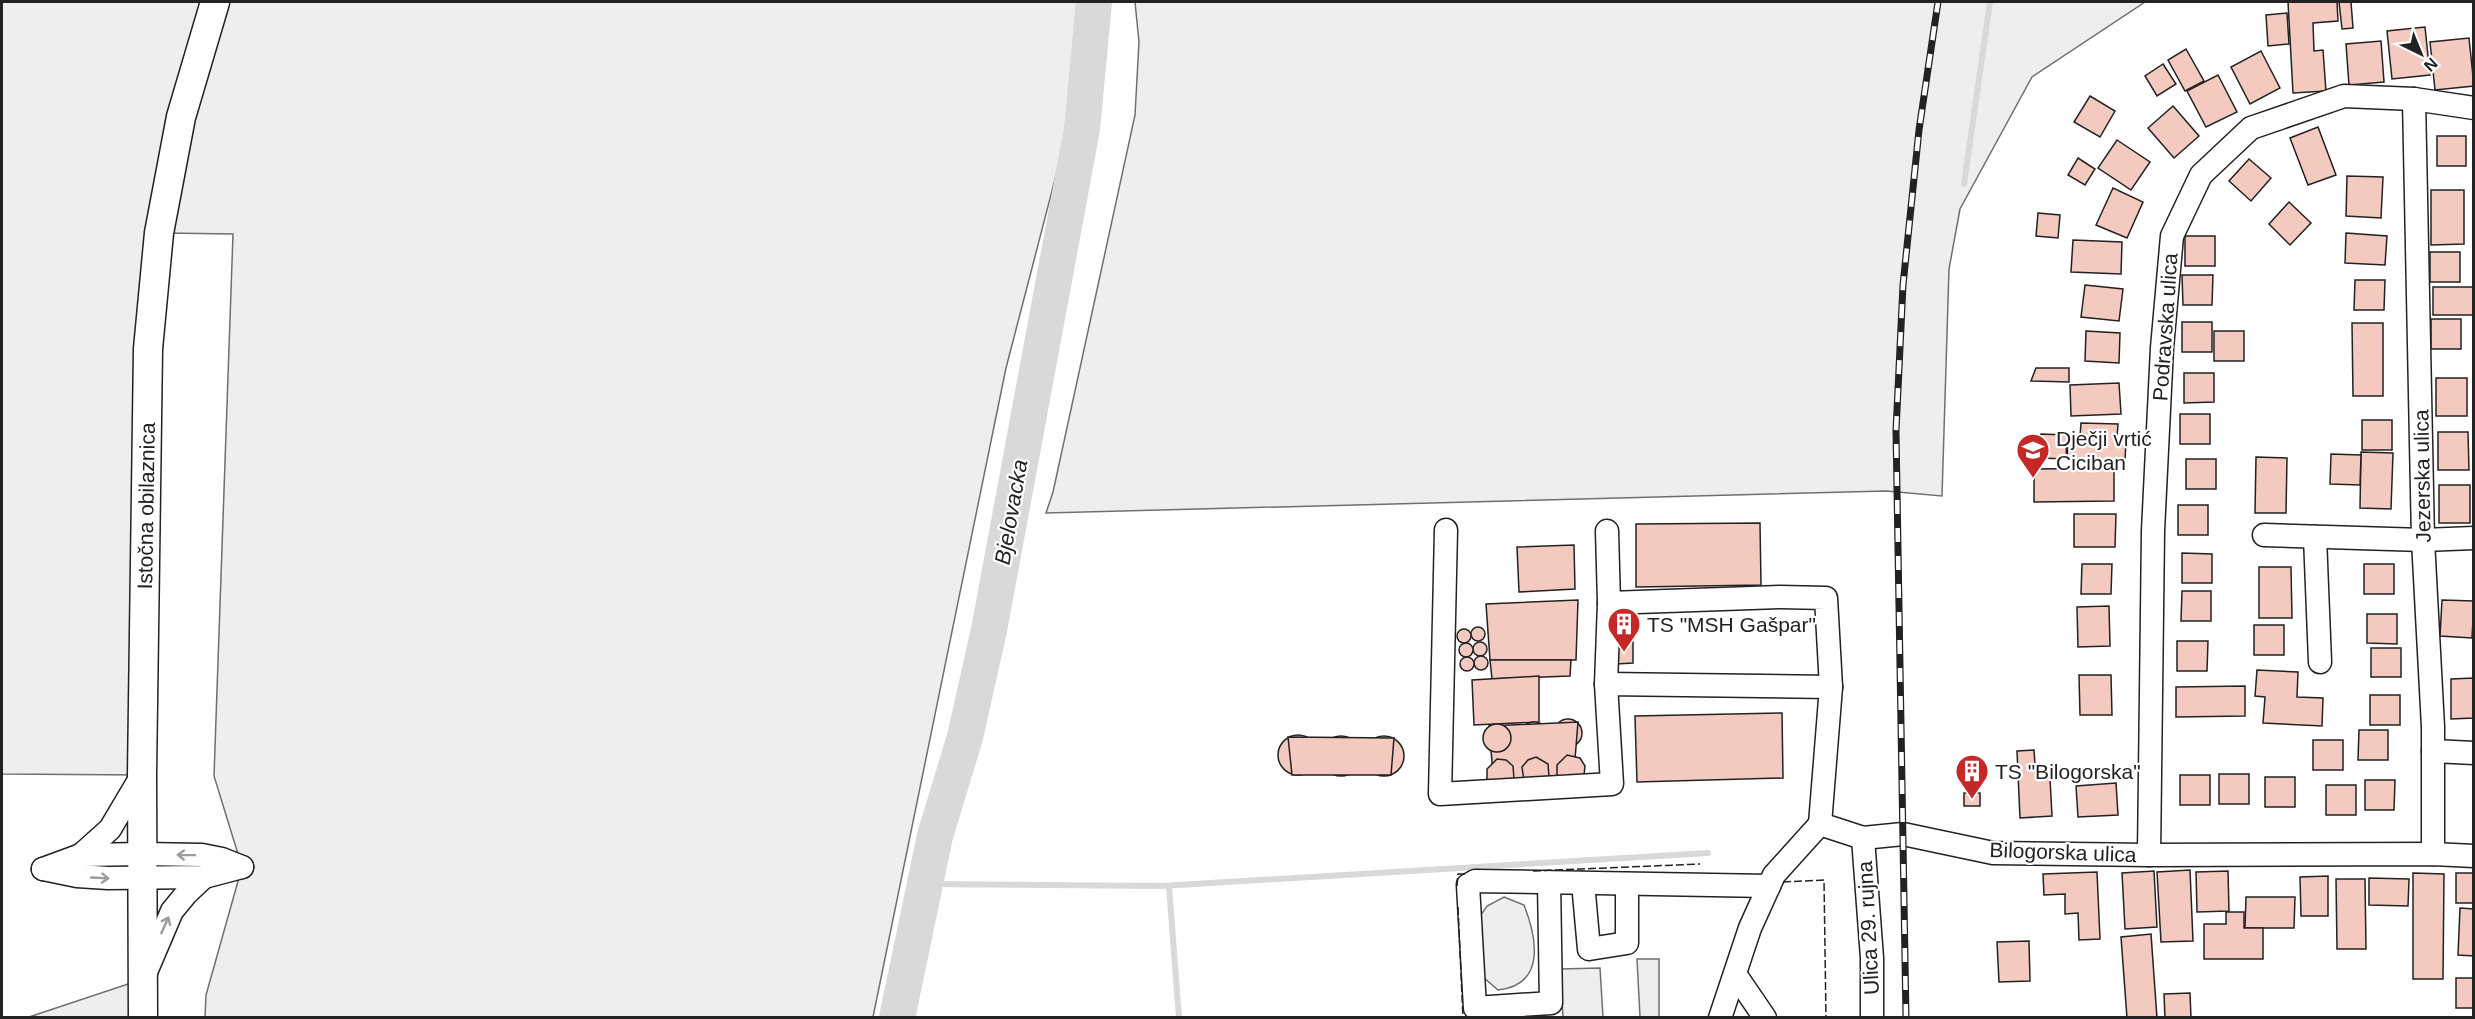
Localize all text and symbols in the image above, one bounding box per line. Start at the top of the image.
north arrow [2391,24,2451,84]
text: N [2421,54,2441,75]
street label: Podravska ulica [2148,252,2182,402]
street label: Jezerska ulica [2409,409,2435,543]
street label: Istočna obilaznica [133,422,159,590]
place label: Dječji vrtić Ciciban [2056,427,2152,474]
school or university icon: Dječji vrtić Ciciban [2015,432,2051,479]
water label: Bjelovacka [989,457,1033,567]
building icon: TS "MSH Gašpar" [1606,606,1642,653]
place label: TS "MSH Gašpar" [1647,613,1816,636]
building icon: TS "Bilogorska" [1954,753,1990,800]
place label: TS "Bilogorska" [1995,760,2141,783]
street label: Bilogorska ulica [1989,838,2137,866]
one-way arrow [176,849,196,861]
street label: Ulica 29. rujna [1853,860,1883,996]
one-way arrow [90,872,110,883]
one-way arrow [160,917,172,935]

